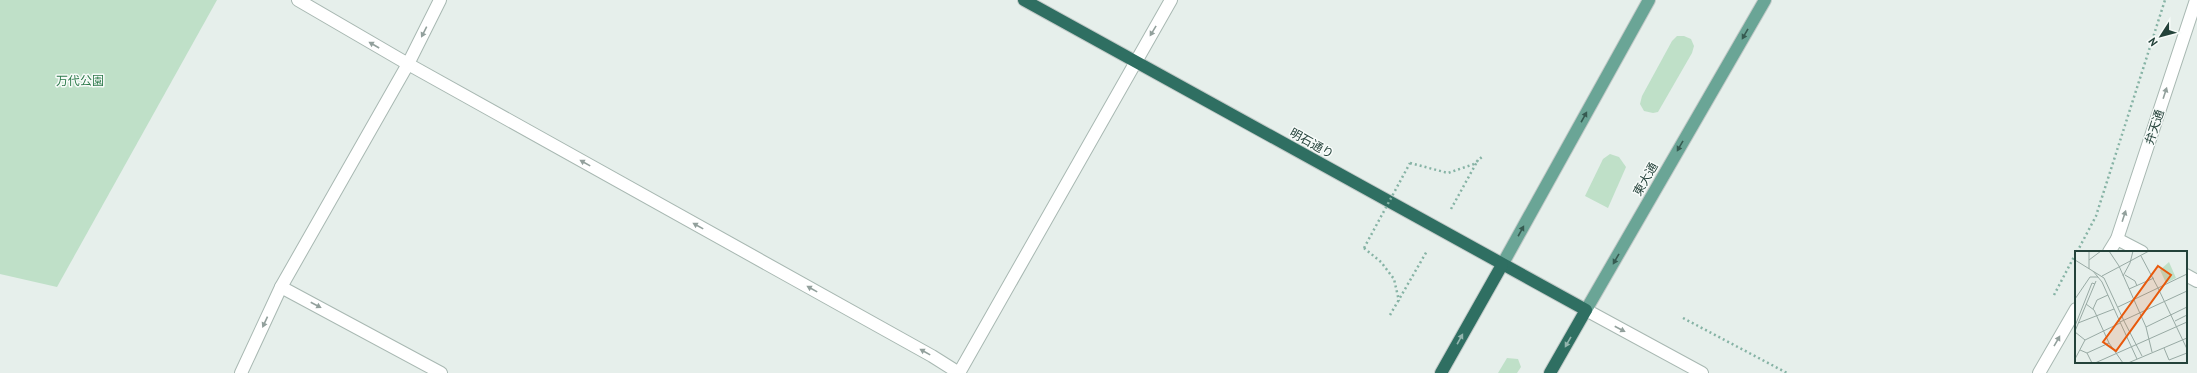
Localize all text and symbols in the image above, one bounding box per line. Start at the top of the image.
north arrow [2141,16,2181,56]
one-way arrow [1149,25,1156,37]
one-way arrow [421,26,427,38]
one-way arrow [1742,28,1749,40]
text: N [2145,35,2161,49]
one-way arrow [368,41,380,48]
park label: 万代公園 [56,73,104,88]
one-way arrow [2162,87,2168,99]
street label: 弁天通 [2141,108,2167,146]
one-way arrow [1581,111,1588,123]
street label: 明石通り [1287,125,1337,161]
one-way arrow [1677,140,1684,152]
one-way arrow [579,159,590,166]
street label: 東大通 [1630,160,1660,198]
one-way arrow [2121,210,2127,222]
one-way arrow [692,223,704,229]
one-way arrow [1518,225,1525,237]
inset map [2075,251,2187,363]
one-way arrow [1612,253,1619,265]
one-way arrow [806,286,818,293]
one-way arrow [310,302,322,308]
one-way arrow [262,316,268,328]
one-way arrow [1614,326,1626,332]
one-way arrow [1457,333,1464,345]
one-way arrow [2054,335,2061,347]
one-way arrow [1565,336,1572,348]
one-way arrow [920,349,931,356]

